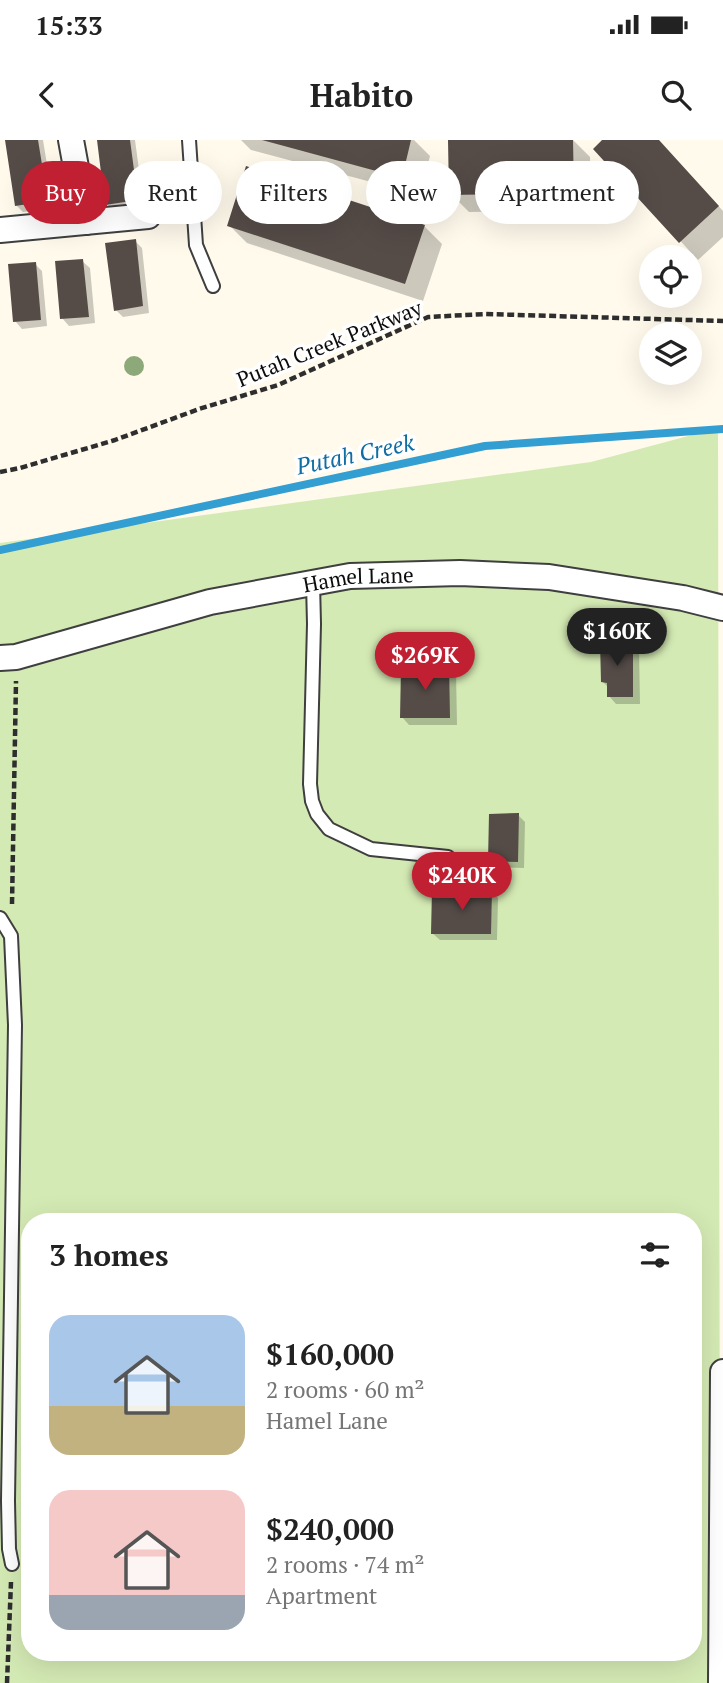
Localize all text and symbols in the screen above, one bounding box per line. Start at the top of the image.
text: 15:33 [35,8,103,42]
text: Habito [310,74,413,116]
icon: back [28,76,66,114]
icon: search [657,76,695,114]
chip: Buy [21,161,110,224]
chip: Rent [124,161,222,224]
chip: Filters [236,161,352,224]
chip: New [366,161,461,224]
chip: Apartment [475,161,639,224]
map controls [639,245,702,385]
button: locate [639,245,702,308]
street label: Putah Creek Parkway [232,293,426,393]
button: layers [639,322,702,385]
water label: Putah Creek [292,426,418,482]
street label: Hamel Lane [301,560,414,598]
pin: $160K [568,608,666,668]
text: $160K [583,615,651,646]
pin: $269K [376,632,474,692]
text: $269K [391,639,459,670]
pin: $240K [413,852,511,912]
text: $240K [428,859,496,890]
text: 3 homes [49,1235,168,1275]
icon: filters [636,1236,674,1274]
text: $160,000 [266,1334,394,1374]
icon: home [105,1343,189,1427]
text: 2 rooms · 60 m² [266,1374,425,1405]
text: Hamel Lane [266,1405,388,1436]
text: $240,000 [266,1509,394,1549]
icon: home [105,1518,189,1602]
text: 2 rooms · 74 m² [266,1549,425,1580]
text: Apartment [266,1580,377,1611]

